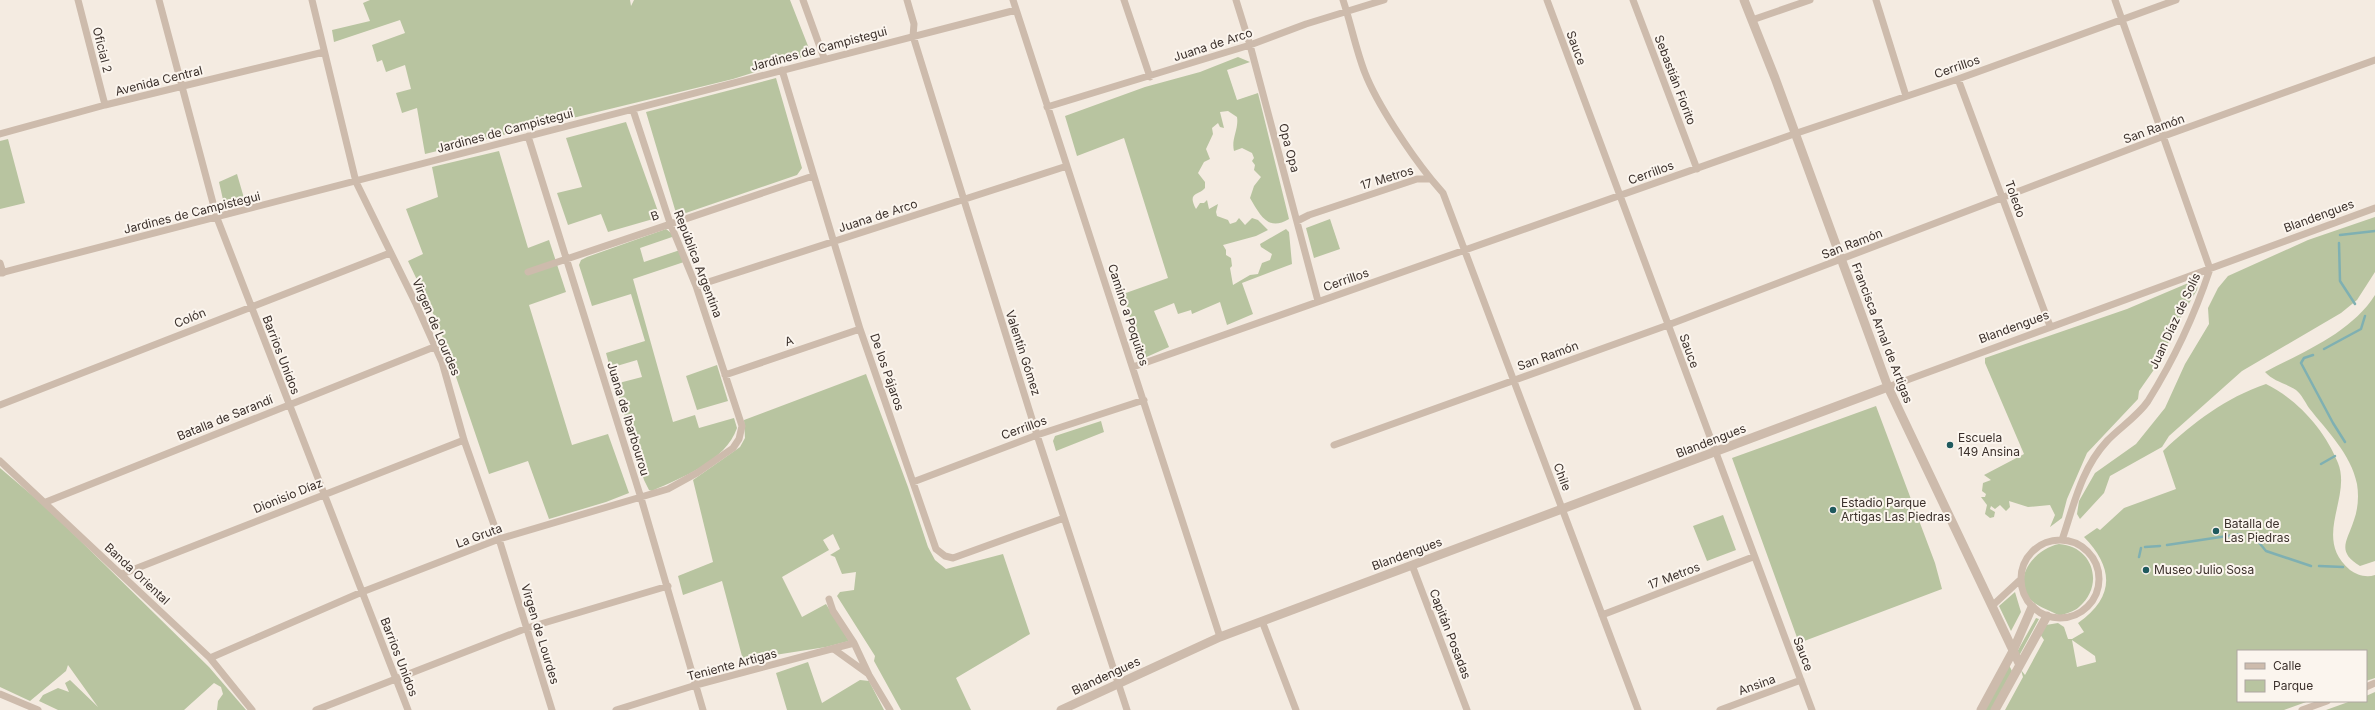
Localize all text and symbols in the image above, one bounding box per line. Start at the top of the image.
street label: Jardines de Campistegui [749,23,889,74]
street label: Oficial 2 [90,25,115,74]
street label: Juana de Arco [1171,25,1254,64]
street label: Sauce [1563,29,1590,67]
street label: Sebastián Fiorito [1651,33,1700,127]
street label: Cerrillos [1932,52,1982,81]
street label: Avenida Central [114,62,204,99]
street label: Jardines de Campistegui [435,105,575,156]
street label: San Ramón [2121,111,2187,147]
street label: Opa Opa [1276,122,1303,174]
street label: Cerrillos [1626,157,1676,188]
street label: 17 Metros [1359,162,1415,193]
street label: Toledo [2002,178,2029,219]
street label: Jardines de Campistegui [122,188,262,237]
street label: Juana de Arco [836,196,919,235]
street label: Blandengues [2282,196,2356,235]
street label: B [649,207,661,224]
street label: República Argentina [671,208,726,320]
street label: San Ramón [1819,225,1884,262]
street label: Francisca Arnal de Artigas [1849,260,1916,405]
street label: Camino a Poquitos [1105,262,1152,368]
street label: Cerrillos [1321,265,1371,294]
street label: Juan Díaz de Solís [2146,270,2203,371]
street label: Virgen de Lourdes [409,276,464,378]
street label: Colón [172,304,208,331]
street label: Blandengues [1977,307,2051,346]
street label: Valentín Gómez [1003,308,1044,397]
street label: Barrios Unidos [259,313,303,397]
street label: De los Pájaros [867,331,908,412]
street label: A [782,332,795,349]
street label: Sauce [1676,332,1703,370]
street label: San Ramón [1515,338,1581,374]
street label: Juana de Ibarbourou [604,360,653,477]
street label: Batalla de Sarandí [175,391,275,444]
street label: Cerrillos [999,412,1049,443]
street label: Blandengues [1674,420,1748,461]
place label: Escuela 149 Ansina [1958,430,2020,459]
marker: Escuela 149 Ansina [1945,440,1955,450]
street label: Chile [1550,461,1575,493]
street label: Dionisio Díaz [251,475,325,516]
place label: Estadio Parque Artigas Las Piedras [1841,495,1950,524]
marker: Estadio Parque Artigas Las Piedras [1828,505,1838,515]
place label: Batalla de Las Piedras [2224,516,2290,545]
street label: La Gruta [454,520,504,551]
marker: Batalla de Las Piedras [2211,526,2221,536]
street label: Blandengues [1370,534,1444,573]
street label: Banda Oriental [102,540,173,608]
street label: 17 Metros [1646,559,1702,592]
place label: Museo Julio Sosa [2154,562,2254,577]
marker: Museo Julio Sosa [2141,565,2151,575]
street label: Virgen de Lourdes [518,582,563,686]
street label: Capitán Posadas [1426,587,1475,681]
street label: Barrios Unidos [377,615,421,699]
street label: Sauce [1790,635,1817,673]
street label: Teniente Artigas [685,645,778,684]
legend [2237,650,2367,702]
street label: Blandengues [1069,653,1142,698]
text: Calle [2273,658,2301,673]
street label: Ansina [1736,671,1777,698]
text: Parque [2273,678,2313,693]

